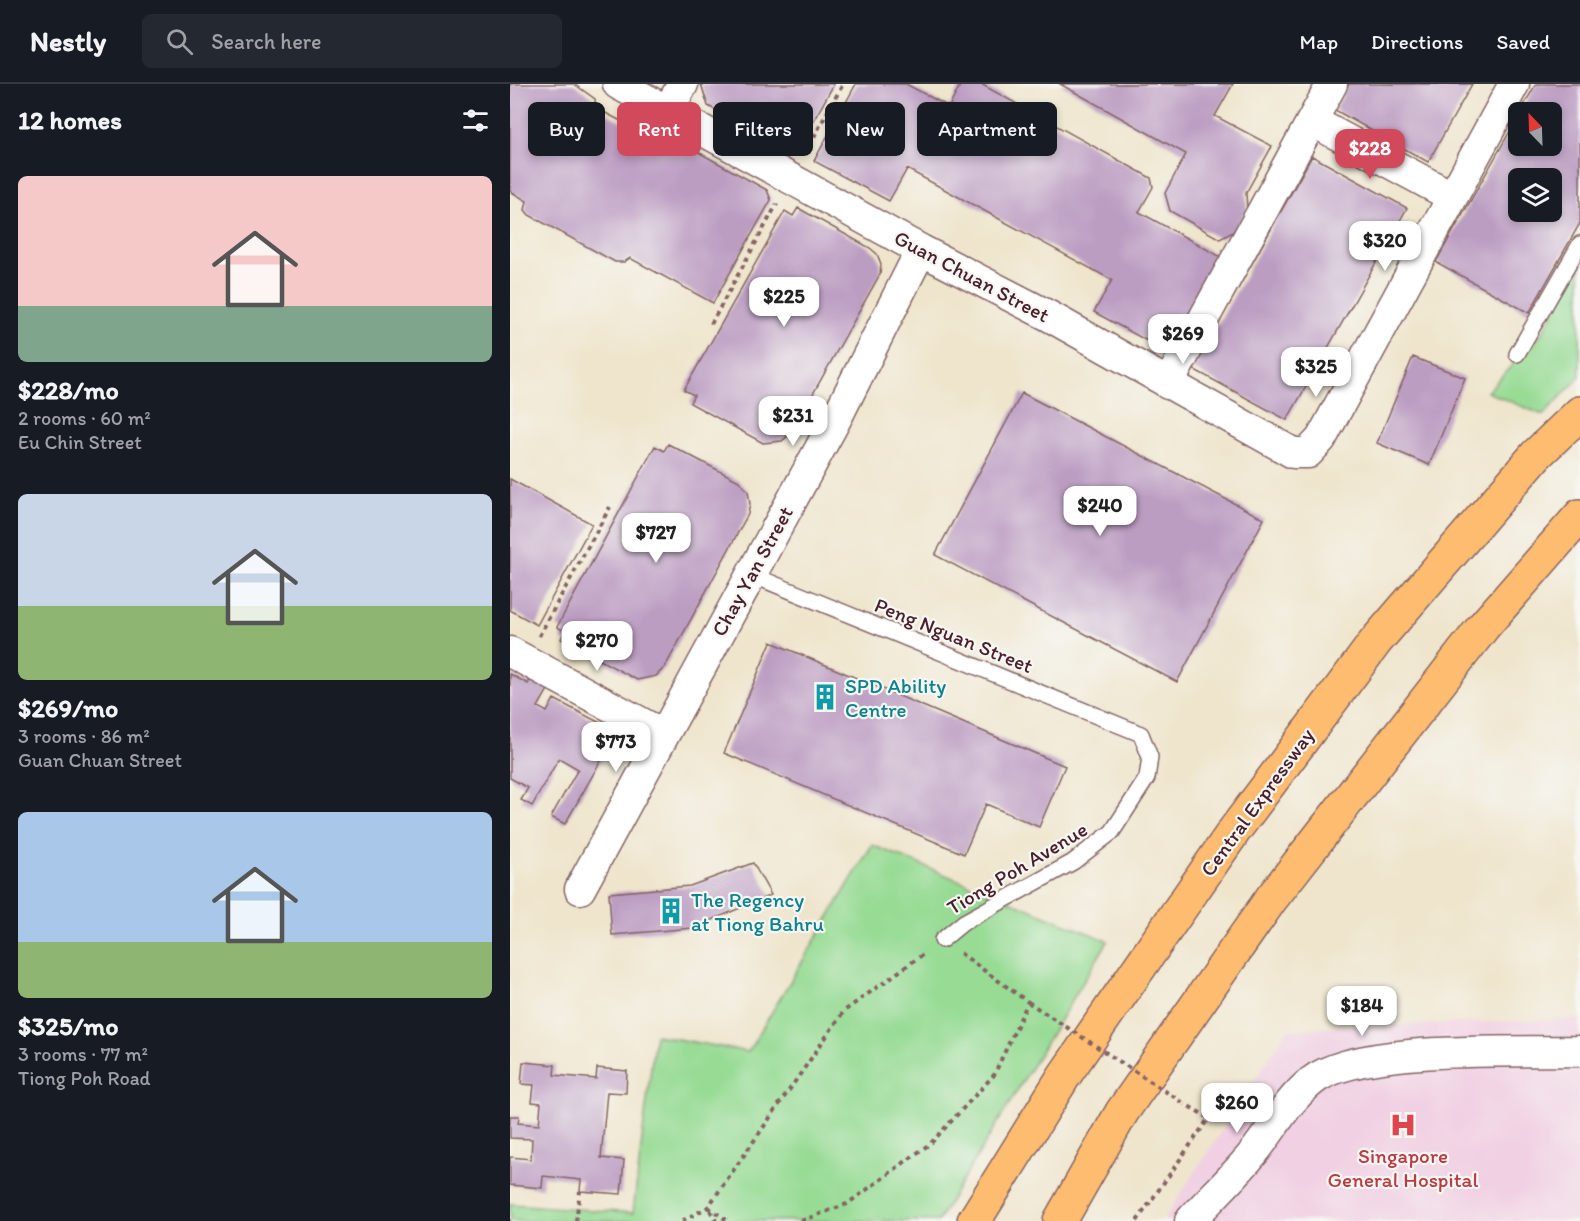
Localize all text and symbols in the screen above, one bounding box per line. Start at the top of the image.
search box [142,14,562,68]
text: Nestly [30,24,106,58]
icon: search [163,25,196,58]
text: Search here [211,28,322,55]
text: Map [1300,29,1338,54]
text: Directions [1371,29,1463,54]
text: Saved [1496,29,1550,54]
chip: Buy [528,102,605,156]
chip: Rent [617,102,701,156]
chip: Filters [713,102,813,156]
chip: New [825,102,905,156]
chip: Apartment [917,102,1057,156]
north arrow [1508,102,1562,156]
map controls [1508,102,1562,222]
text: 12 homes [18,104,122,136]
icon: filters [459,104,492,137]
pin: $228 [1334,129,1406,180]
text: $228 [1349,136,1391,160]
button: layers [1508,168,1562,222]
icon: home [201,215,309,323]
pin: $320 [1349,221,1421,272]
street label: Guan Chuan Street [890,225,1054,327]
text: $320 [1363,228,1407,252]
pin: $225 [748,277,820,328]
text: $225 [763,284,805,308]
pin: $269 [1147,314,1219,365]
text: $269 [1162,321,1204,345]
pin: $325 [1280,347,1352,398]
text: $325 [1295,354,1337,378]
text: $228/mo [18,374,119,406]
pin: $231 [757,396,829,447]
text: $231 [773,403,813,427]
text: 2 rooms · 60 m² [18,406,151,430]
text: Eu Chin Street [18,430,142,454]
pin: $240 [1064,486,1136,537]
text: $240 [1078,493,1123,517]
street label: Chay Yan Street [706,501,798,640]
pin: $727 [620,513,692,564]
text: $727 [636,520,676,544]
icon: home [201,533,309,641]
street label: Peng Nguan Street [871,592,1037,678]
pin: $270 [561,621,633,672]
text: $270 [576,628,618,652]
place label: SPD Ability Centre [845,673,946,722]
building icon: SPD Ability Centre [810,682,840,712]
text: $269/mo [18,692,118,724]
pin: $773 [580,722,652,773]
street label: Central Expressway [1195,723,1319,881]
text: 3 rooms · 86 m² [18,724,150,748]
text: $773 [596,729,636,753]
text: Guan Chuan Street [18,748,182,772]
street label: Tiong Poh Avenue [942,816,1092,920]
icon: home [201,851,309,959]
place label: The Regency at Tiong Bahru [691,887,824,936]
building icon: The Regency at Tiong Bahru [656,896,686,926]
pin: $184 [1326,986,1398,1037]
text: $184 [1341,993,1383,1017]
text: $325/mo [18,1010,119,1042]
text: 3 rooms · 77 m² [18,1042,148,1066]
text: Tiong Poh Road [18,1066,151,1090]
pin: $260 [1201,1083,1273,1134]
text: $260 [1215,1090,1259,1114]
hospital icon: Singapore General Hospital [1388,1110,1418,1140]
place label: Singapore General Hospital [1328,1143,1479,1192]

